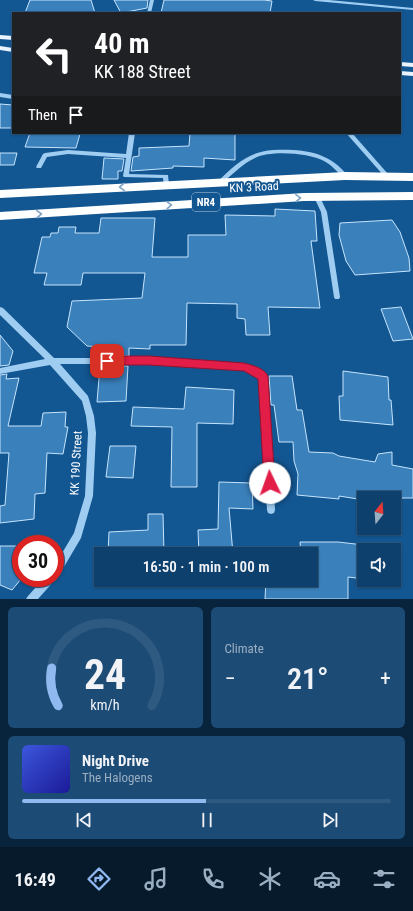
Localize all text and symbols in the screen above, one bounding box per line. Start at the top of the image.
text: 40 m [94,27,150,60]
icon: left [28,28,80,80]
text: KK 188 Street [94,61,191,82]
icon: arrive [65,104,87,126]
text: Then [28,106,57,124]
street label: KN 3 Road [229,179,279,195]
one-way arrow [119,183,125,192]
road number: NR4 [192,193,220,211]
one-way arrow [295,193,301,202]
one-way arrow [166,201,172,210]
one-way arrow [36,209,42,218]
pin [90,344,124,378]
icon: arrive [96,350,118,372]
street label: KK 190 Street [67,430,85,496]
position arrow [249,462,291,504]
north arrow [357,491,401,535]
map controls [357,491,401,587]
speed limit sign: 30 [12,535,64,587]
button: sound [357,543,401,587]
text: 16:50 · 1 min · 100 m [143,558,269,576]
text: Climate [225,641,264,656]
text: 24 [84,649,126,698]
text: 21° [287,661,329,696]
text: − [225,666,236,691]
text: + [380,666,391,691]
text: km/h [91,696,120,712]
text: Night Drive [82,752,149,770]
text: The Halogens [82,770,153,785]
icon: previous [73,809,95,831]
icon: pause [196,809,218,831]
icon: next [319,809,341,831]
icon: directions [85,865,113,893]
icon: music [142,865,170,893]
icon: phone [199,865,227,893]
icon: climate [256,865,284,893]
icon: car [313,865,341,893]
icon: filters [370,865,398,893]
text: 16:49 [15,869,56,890]

